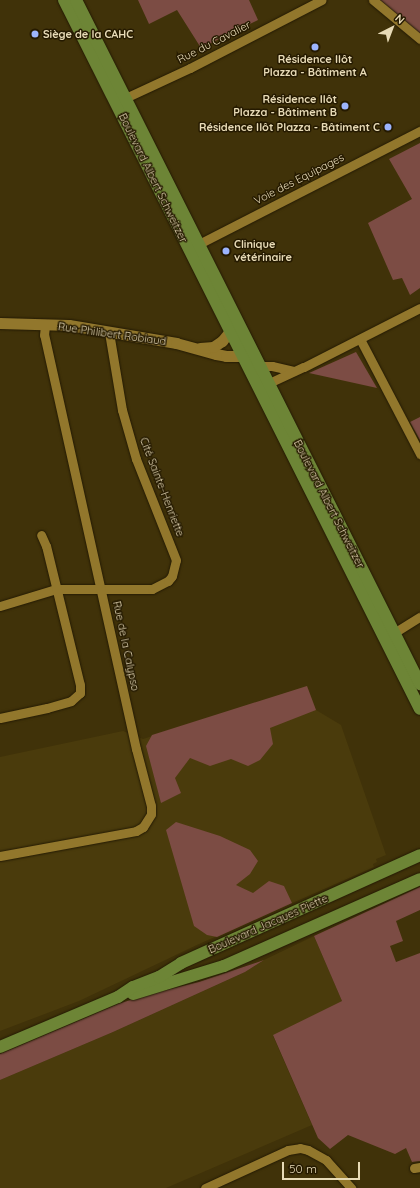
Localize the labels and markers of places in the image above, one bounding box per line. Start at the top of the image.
place label: Siège de la CAHC [43,27,133,41]
marker: Siège de la CAHC [30,29,40,39]
marker: Résidence Ilôt Plazza - Bâtiment A [310,42,320,52]
place label: Résidence Ilôt Plazza - Bâtiment A [263,53,367,79]
place label: Résidence Ilôt Plazza - Bâtiment B [233,93,337,119]
marker: Résidence Ilôt Plazza - Bâtiment B [340,101,350,111]
place label: Résidence Ilôt Plazza - Bâtiment C [199,120,380,134]
marker: Résidence Ilôt Plazza - Bâtiment C [383,122,393,132]
place label: Clinique vétérinaire [234,238,292,264]
marker: Clinique vétérinaire [221,246,231,256]

